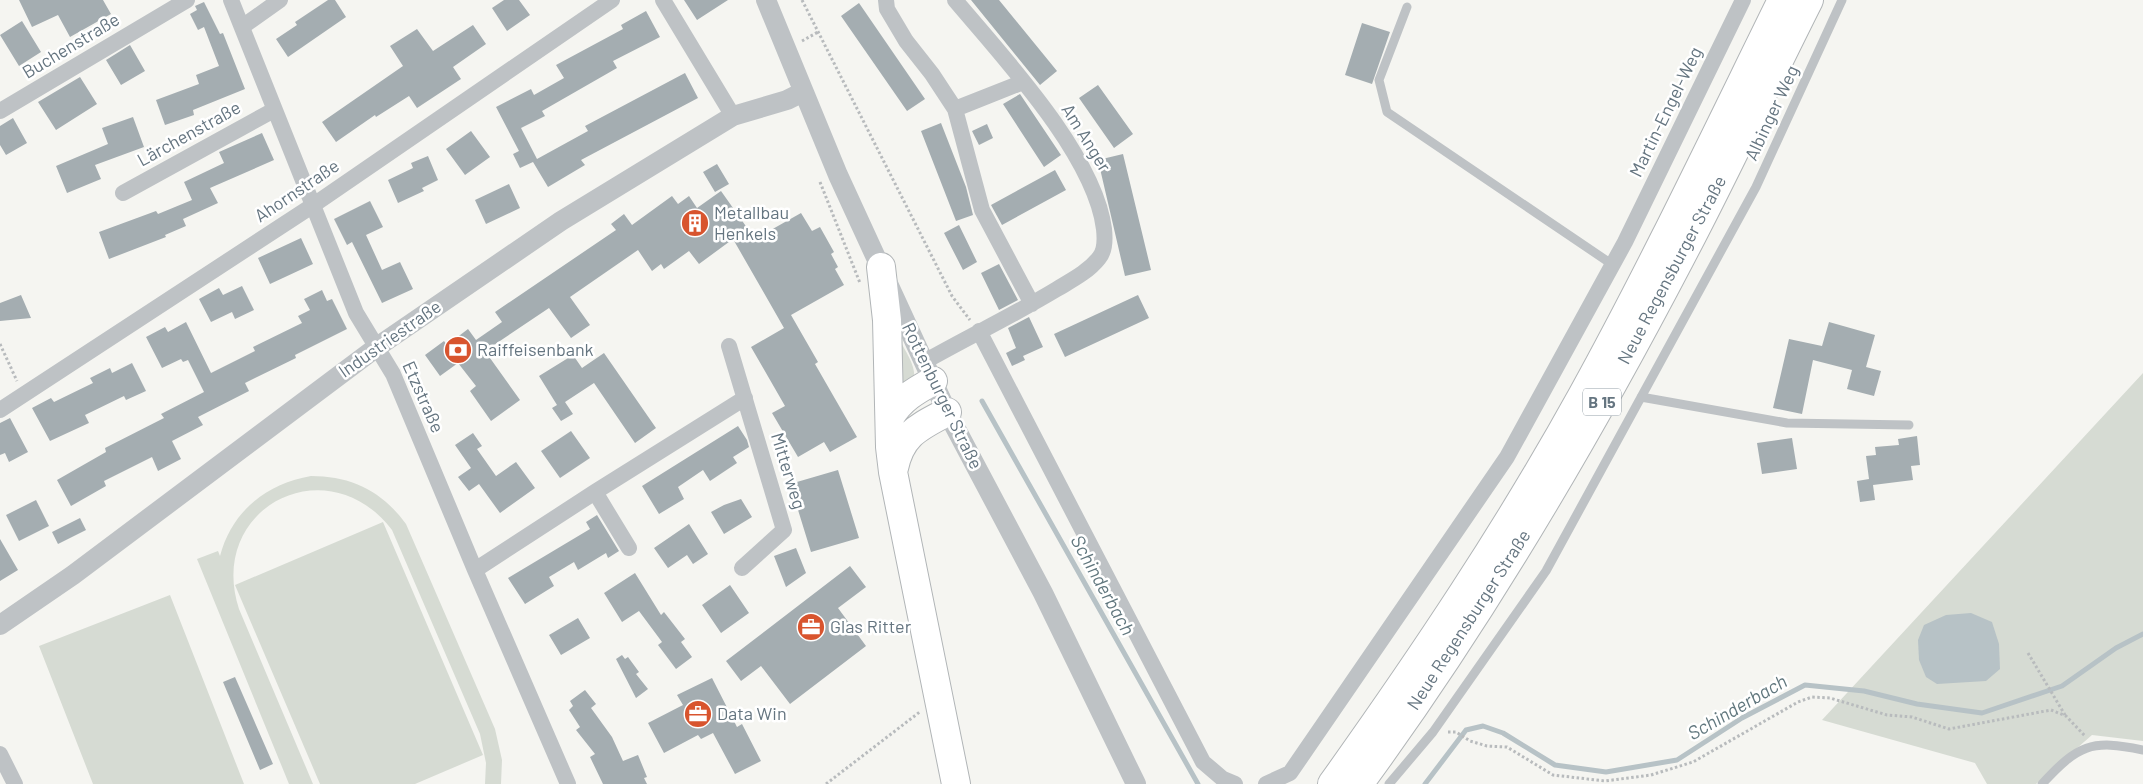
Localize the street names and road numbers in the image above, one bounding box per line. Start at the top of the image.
street label: Buchenstraße [18,8,123,83]
street label: Martin-Engel-Weg [1624,43,1706,180]
street label: Albinger Weg [1739,61,1803,164]
street label: Lärchenstraße [133,96,244,171]
street label: Am Anger [1057,99,1116,176]
street label: Ahornstraße [250,154,343,226]
street label: Neue Regensburger Straße [1612,172,1730,368]
street label: Industriestraße [334,295,445,382]
street label: Rottenburger Straße [898,319,988,472]
street label: Etzstraße [398,357,449,436]
road number: B 15 [1583,388,1621,416]
street label: Mitterweg [767,430,811,512]
street label: Neue Regensburger Straße [1402,525,1535,714]

